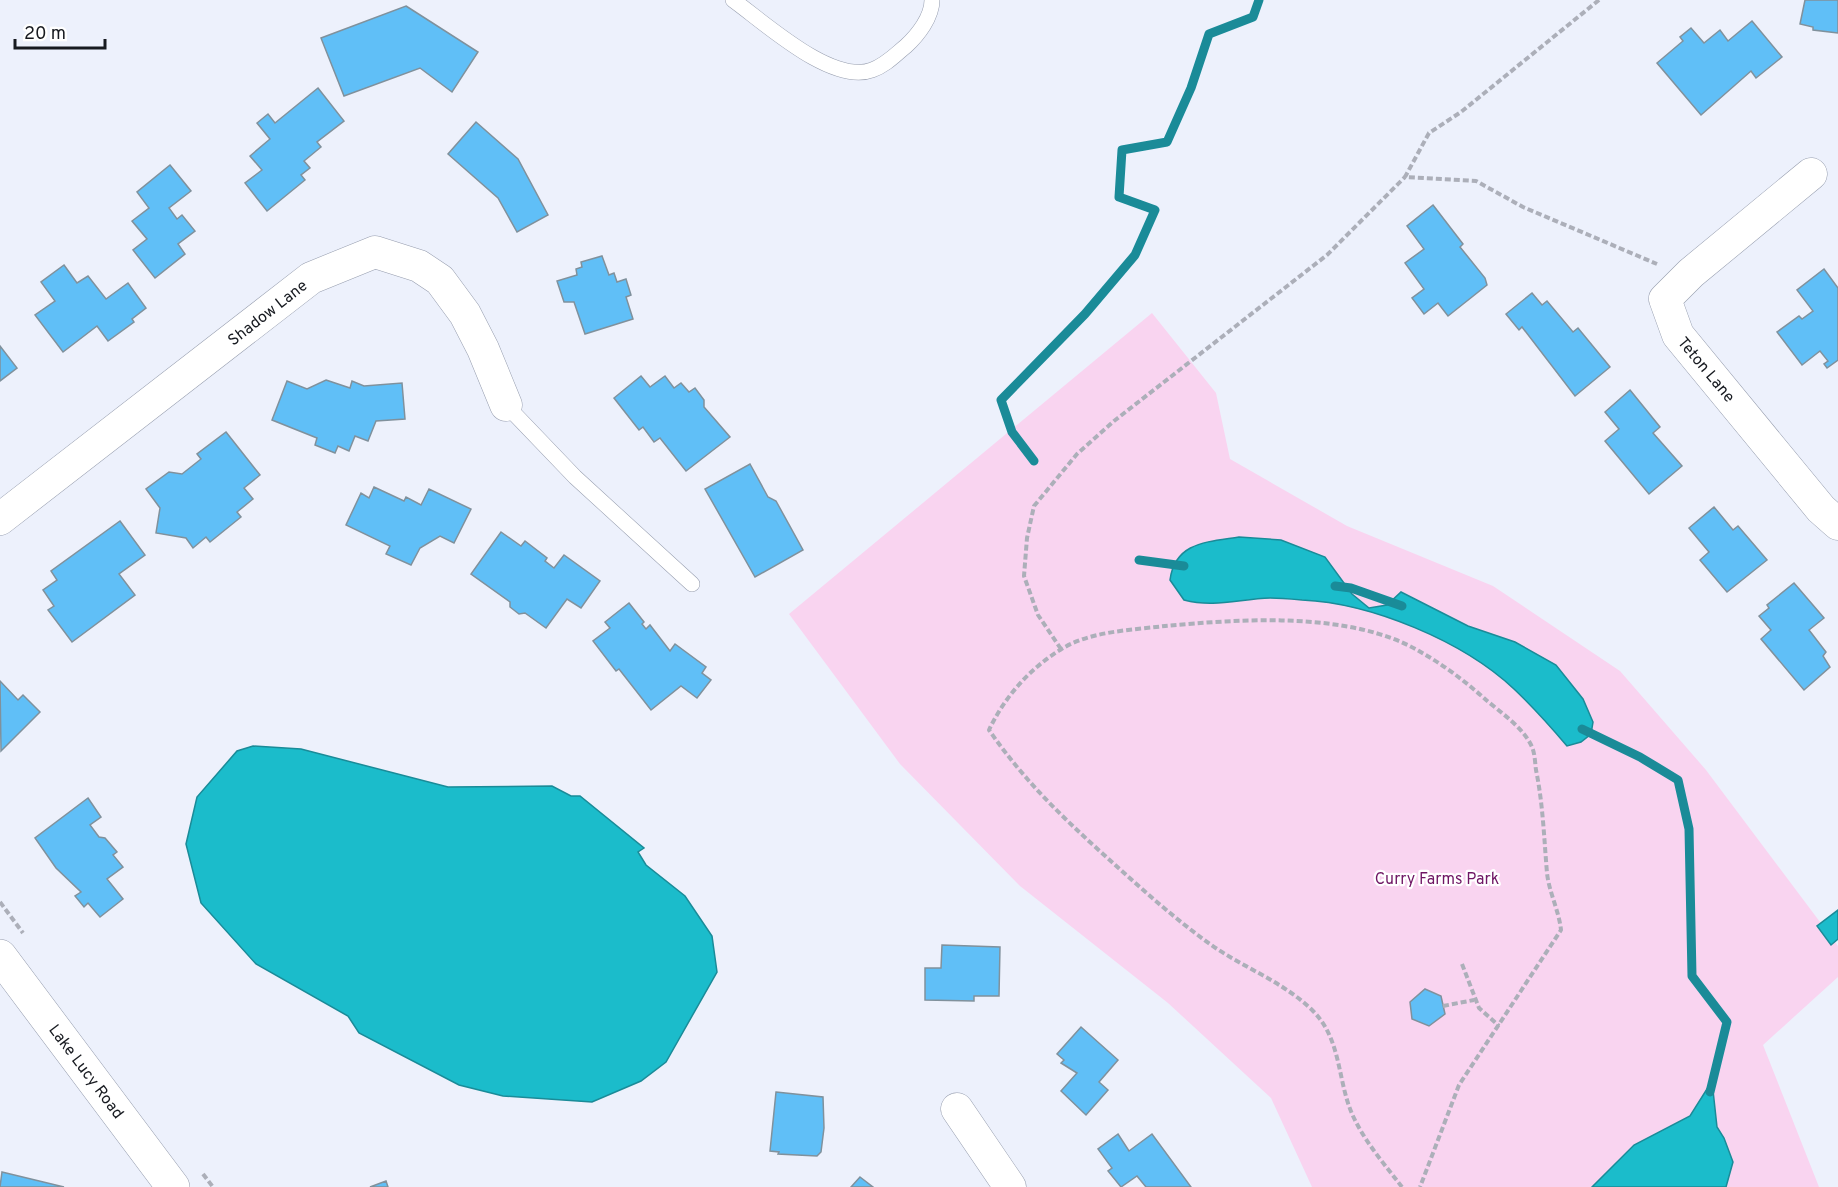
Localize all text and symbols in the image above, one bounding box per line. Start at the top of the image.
scale bar [15,12,105,50]
text: 20 m [24,23,66,46]
street label: Shadow Lane [224,276,312,351]
street label: Teton Lane [1672,333,1739,407]
park label: Curry Farms Park [1375,870,1499,890]
street label: Lake Lucy Road [43,1021,127,1123]

